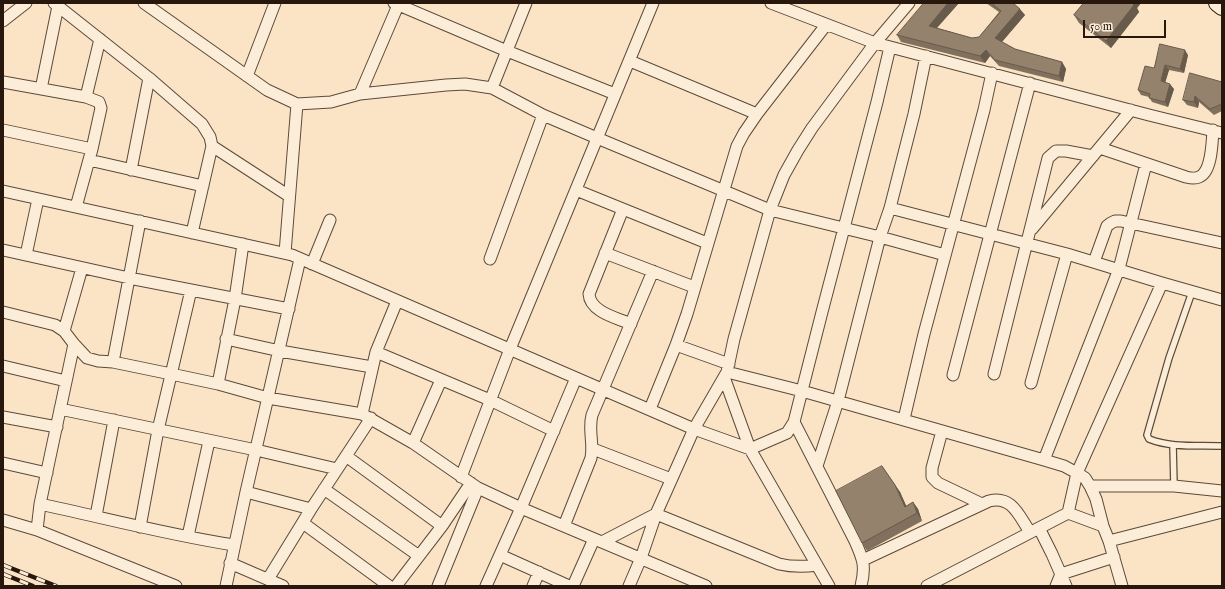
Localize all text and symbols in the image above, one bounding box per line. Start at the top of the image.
scale bar [1085,12,1168,38]
text: 50 m [1090,19,1112,34]

